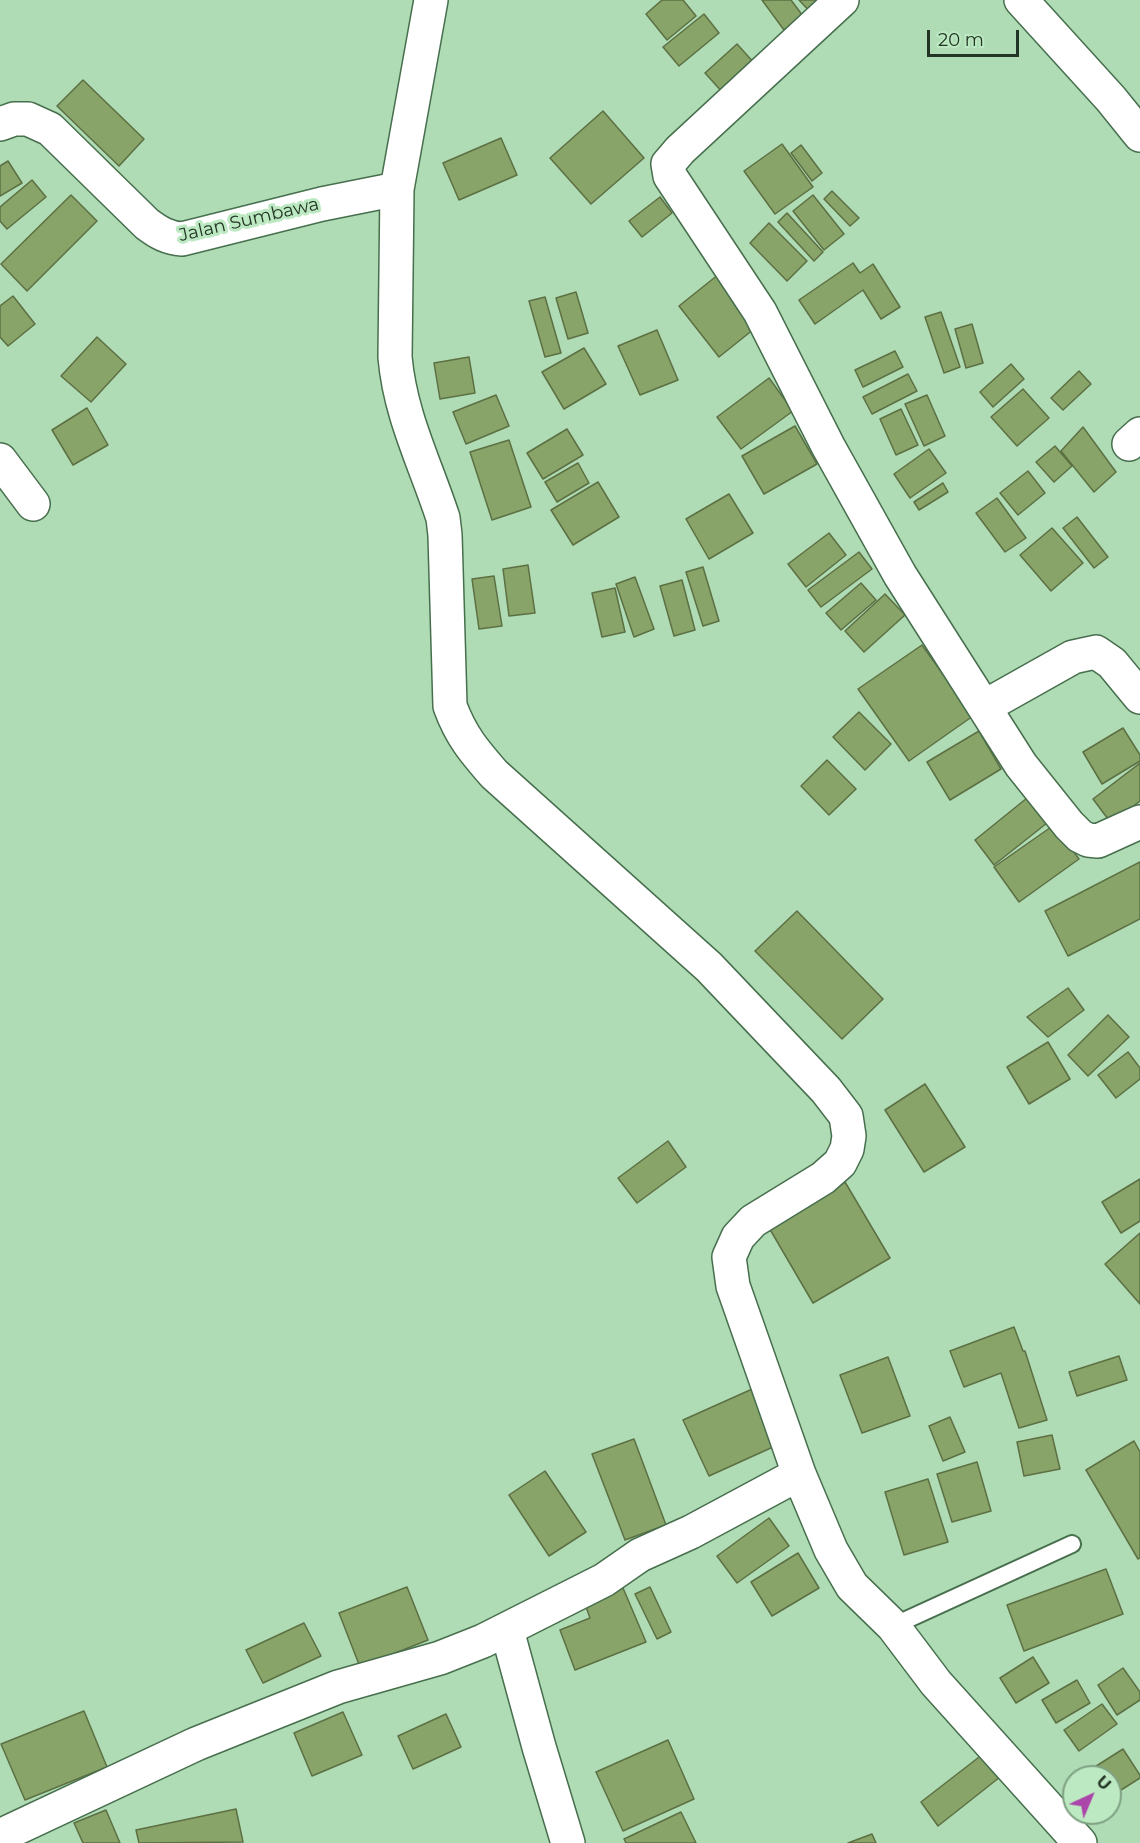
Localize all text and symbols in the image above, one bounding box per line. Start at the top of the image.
scale bar [930,18,1022,56]
text: 20 m [938,29,984,51]
street label: Jalan Sumbawa [177,193,321,247]
north arrow [1062,1765,1122,1825]
text: U [1092,1772,1115,1794]

